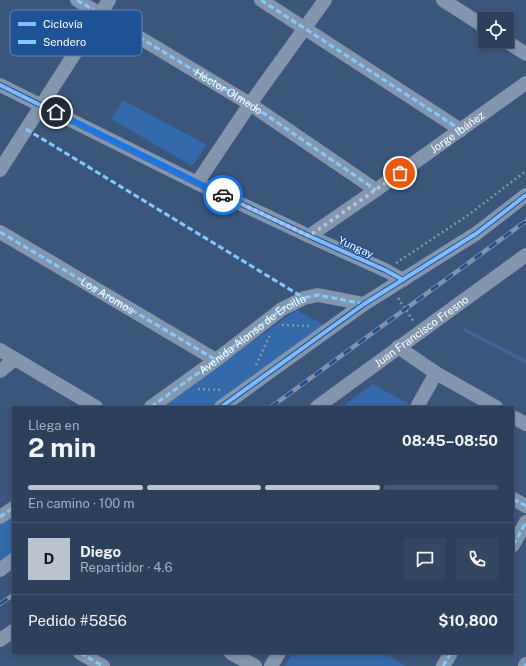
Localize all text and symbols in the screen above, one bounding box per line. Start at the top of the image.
legend [10,10,142,56]
map controls [478,12,514,48]
button: locate [478,12,514,48]
text: Ciclovía [43,18,83,30]
text: Sendero [43,36,86,48]
street label: Héctor Olmedo [192,66,265,117]
pin [39,95,73,129]
icon: home [45,101,67,123]
street label: Jorge Ibáñez [428,109,487,155]
pin [383,156,417,190]
icon: bag [389,162,411,184]
courier [203,175,243,215]
icon: car [212,184,234,206]
street label: Yungay [336,234,376,260]
street label: Los Aromos [79,275,137,316]
street label: Avenida Alonso de Ercilla [197,292,308,376]
street label: Juan Francisco Fresno [372,293,471,369]
text: Llega en [28,418,79,433]
text: 2 min [28,432,96,463]
text: 08:45–08:50 [402,432,498,449]
text: En camino · 100 m [28,496,135,511]
button: chat [404,538,446,580]
button: phone [456,538,498,580]
text: Diego [80,543,121,560]
text: D [44,550,54,567]
text: Repartidor · 4.6 [80,560,173,575]
text: Pedido #5856 [28,612,127,629]
text: $10,800 [438,612,498,629]

